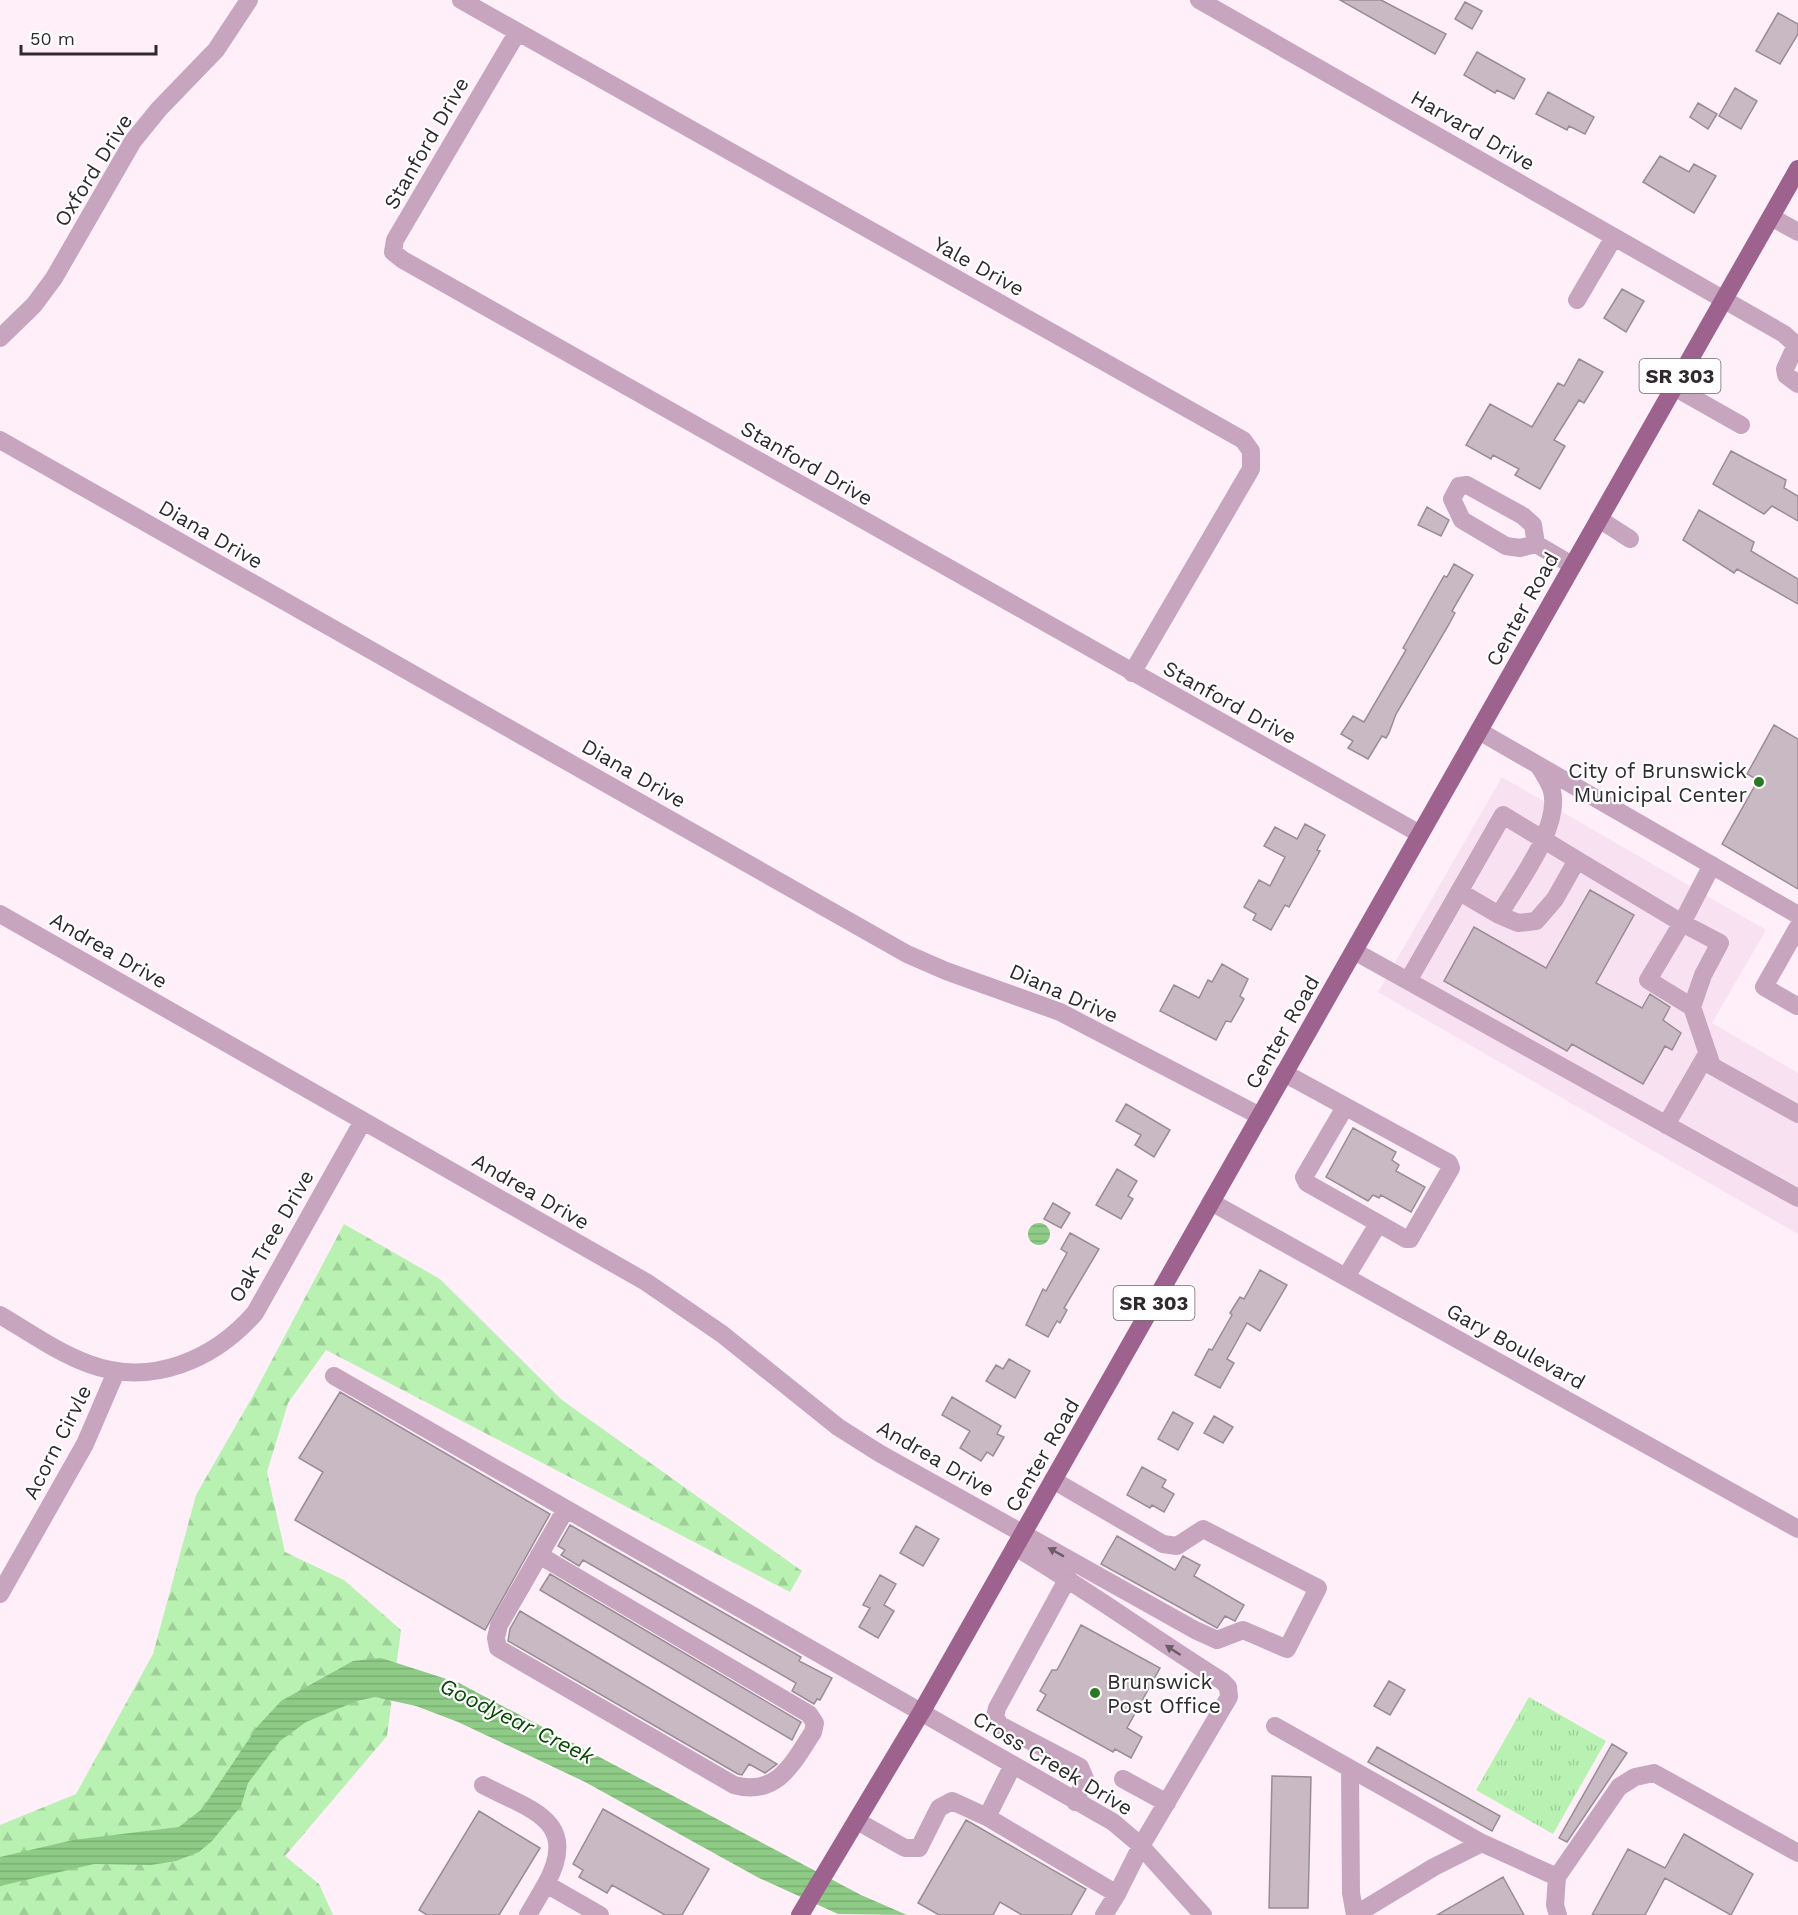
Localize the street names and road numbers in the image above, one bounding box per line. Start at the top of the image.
street label: Stanford Drive [378,73,474,213]
street label: Harvard Drive [1407,84,1539,176]
street label: Oxford Drive [49,109,137,231]
street label: Yale Drive [929,231,1029,301]
road number: SR 303 [1640,359,1720,393]
street label: Stanford Drive [737,415,877,511]
street label: Diana Drive [154,494,268,574]
street label: Center Road [1480,547,1564,671]
street label: Stanford Drive [1159,655,1301,749]
street label: Diana Drive [577,733,691,813]
street label: Andrea Drive [46,906,172,994]
street label: Diana Drive [1006,958,1122,1028]
street label: Center Road [1239,971,1325,1093]
street label: Andrea Drive [468,1147,594,1235]
street label: Oak Tree Drive [223,1165,319,1307]
road number: SR 303 [1114,1286,1194,1320]
street label: Gary Boulevard [1442,1298,1590,1394]
street label: Acorn Cirvle [18,1381,96,1503]
street label: Center Road [999,1394,1085,1516]
street label: Andrea Drive [873,1414,999,1502]
street label: Cross Creek Drive [968,1705,1138,1821]

